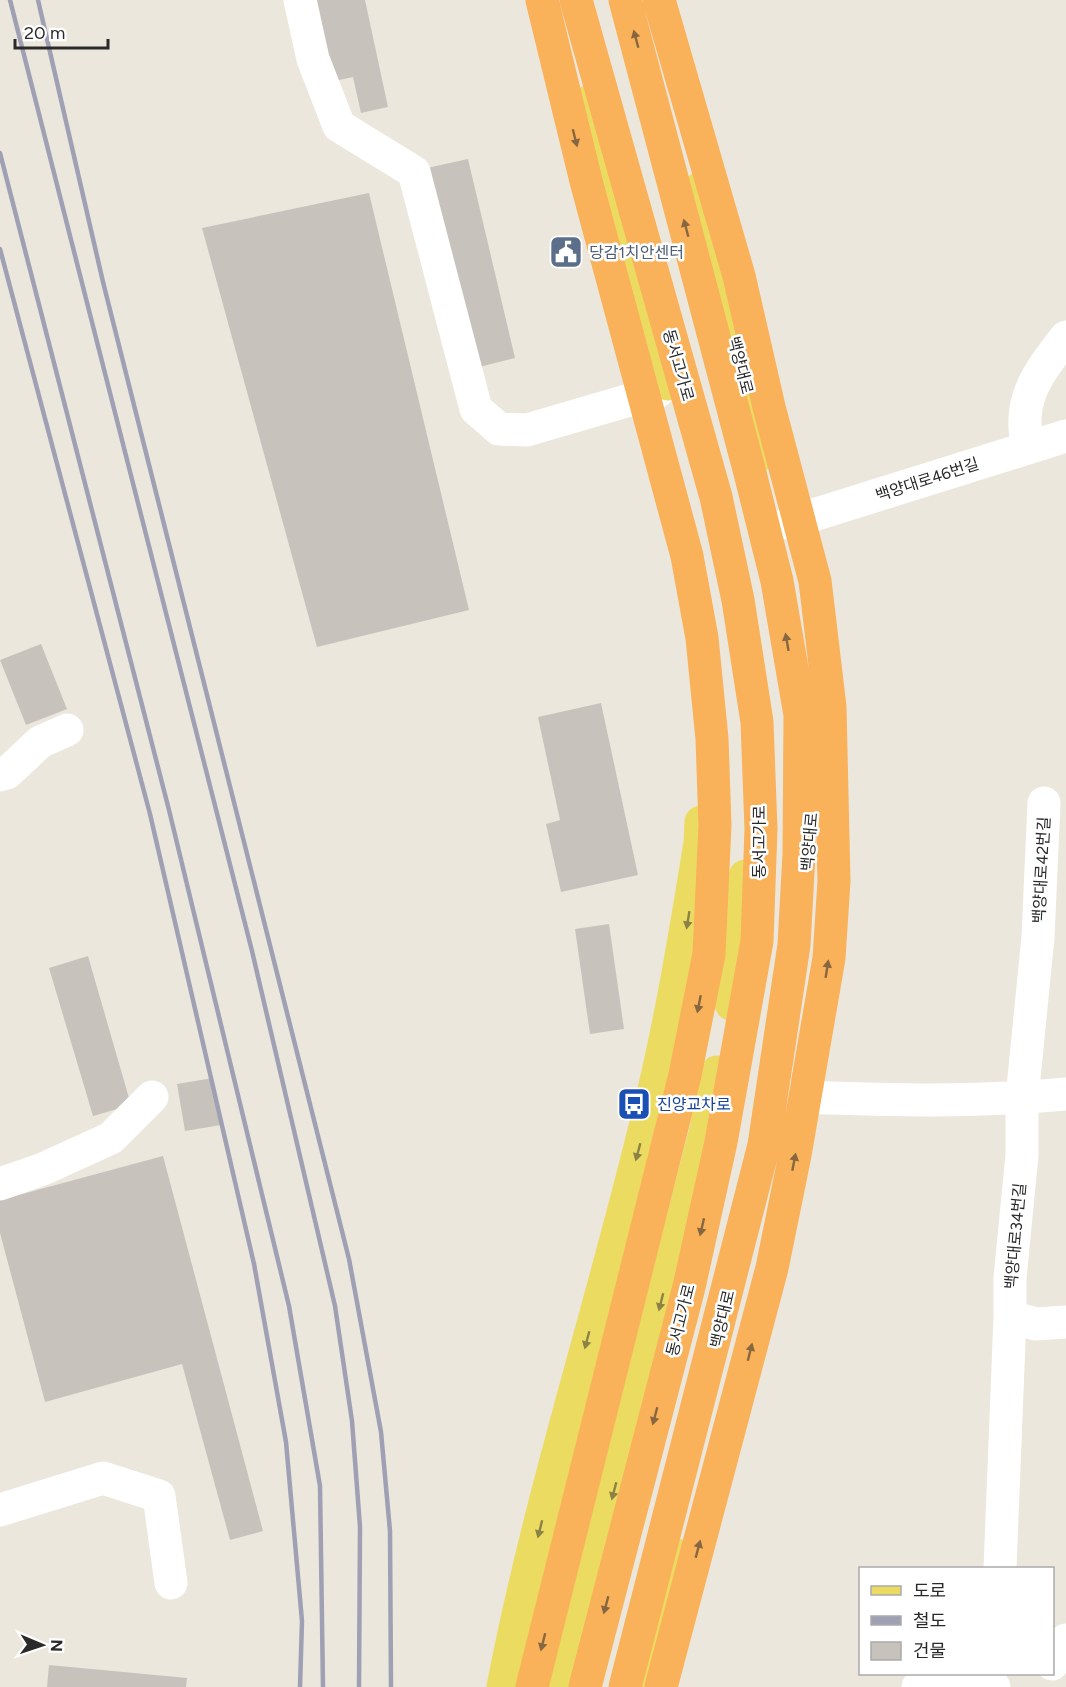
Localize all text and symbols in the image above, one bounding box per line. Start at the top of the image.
scale bar [15,12,108,50]
text: 20 m [24,22,65,44]
one-way arrow [631,30,640,48]
one-way arrow [571,129,581,148]
one-way arrow [680,219,690,237]
public building icon: 당감1치안센터 [548,234,584,270]
place label: 당감1치안센터 [589,243,684,262]
street label: 동서고가로 [659,327,698,403]
street label: 백양대로 [724,334,757,396]
street label: 백양대로46번길 [873,454,981,505]
one-way arrow [782,632,791,651]
street label: 동서고가로 [750,805,769,879]
street label: 백양대로 [797,812,822,872]
street label: 백양대로42번길 [1029,816,1054,924]
one-way arrow [683,911,692,930]
one-way arrow [823,960,832,979]
one-way arrow [694,995,703,1014]
bus stop icon: 진양교차로 [616,1086,652,1122]
place label: 진양교차로 [657,1095,731,1114]
one-way arrow [633,1142,643,1161]
one-way arrow [790,1152,799,1171]
street label: 백양대로34번길 [1001,1182,1030,1290]
one-way arrow [697,1218,707,1236]
street label: 동서고가로 [662,1282,699,1358]
street label: 백양대로 [707,1288,738,1350]
one-way arrow [656,1293,666,1311]
one-way arrow [582,1331,592,1349]
one-way arrow [746,1342,756,1361]
one-way arrow [650,1407,659,1425]
one-way arrow [608,1482,618,1500]
one-way arrow [534,1520,544,1538]
one-way arrow [694,1540,703,1558]
legend [859,1567,1054,1675]
text: 도로 [913,1580,946,1602]
one-way arrow [601,1596,610,1614]
text: 철도 [913,1610,946,1632]
north arrow [12,1615,72,1675]
one-way arrow [538,1633,547,1651]
text: N [47,1639,66,1652]
text: 건물 [913,1640,946,1662]

